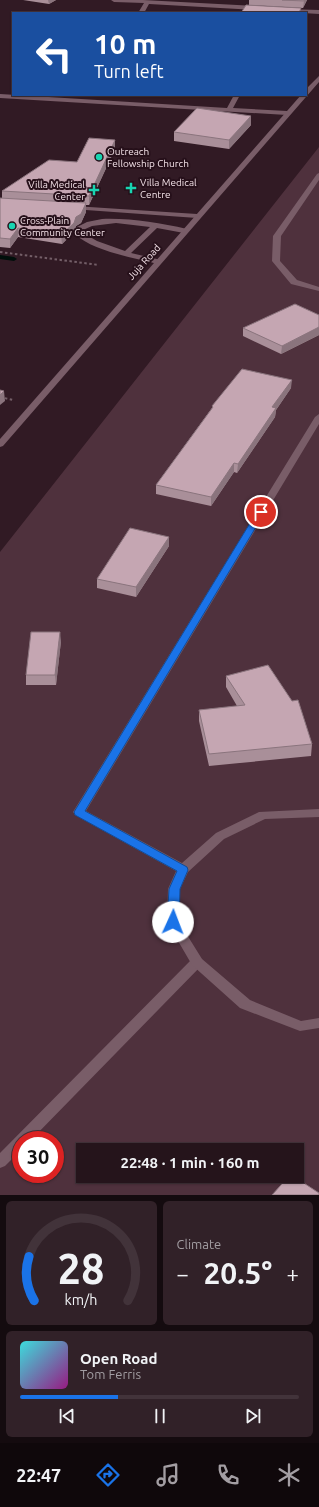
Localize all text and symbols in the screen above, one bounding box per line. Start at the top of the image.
icon: left [28,28,80,80]
text: 10 m [94,28,156,59]
text: Turn left [94,61,164,81]
place label: Outreach Fellowship Church [107,146,189,169]
marker: Outreach Fellowship Church [94,152,104,162]
place label: Villa Medical Centre [140,177,197,200]
place label: Villa Medical Center [28,179,85,202]
marker: Villa Medical Centre [125,182,137,194]
marker: Villa Medical Center [88,184,100,196]
place label: Cross-Plain Community Center [20,215,105,238]
marker: Cross-Plain Community Center [7,221,17,231]
street label: Juja Road [125,242,163,282]
pin [244,495,278,529]
icon: arrive [250,501,272,523]
position arrow [152,901,194,943]
speed limit sign: 30 [12,1131,64,1183]
text: 22:48 · 1 min · 160 m [121,1154,259,1171]
text: Climate [177,1237,221,1251]
text: 28 [58,1245,105,1292]
text: 20.5° [203,1256,272,1290]
text: − [177,1261,189,1286]
text: + [287,1261,299,1286]
text: km/h [65,1292,98,1308]
text: Open Road [80,1350,157,1367]
text: Tom Ferris [80,1367,141,1381]
icon: previous [56,1405,78,1427]
icon: pause [149,1405,171,1427]
icon: next [242,1405,264,1427]
icon: directions [94,1461,122,1489]
icon: music [154,1461,182,1489]
icon: phone [214,1461,242,1489]
icon: climate [275,1461,303,1489]
text: 22:47 [16,1465,61,1485]

